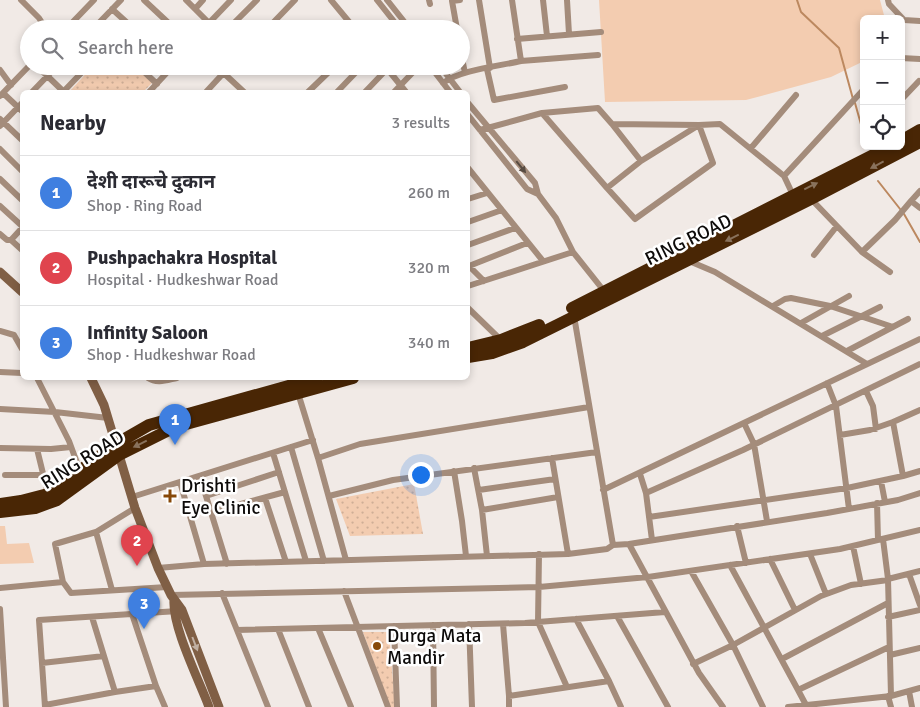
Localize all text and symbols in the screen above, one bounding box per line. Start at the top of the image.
map controls [860,15,905,150]
button: + [860,15,905,60]
search box [20,20,470,75]
icon: search [38,34,66,62]
text: Search here [78,36,174,60]
button: − [860,60,905,105]
button: locate [860,105,905,150]
text: Nearby [40,110,106,136]
text: 3 results [391,113,450,133]
one-way arrow [516,160,527,173]
one-way arrow [870,161,884,169]
text: देशी दारूचे दुकान [87,170,215,194]
one-way arrow [804,182,819,190]
text: 1 [52,183,60,203]
text: 260 m [408,183,450,203]
text: Shop · Ring Road [87,196,202,216]
street label: RING ROAD [641,209,736,271]
one-way arrow [725,234,739,242]
text: Pushpachakra Hospital [87,246,277,270]
text: 2 [52,258,60,278]
text: 320 m [408,258,450,278]
text: Hospital · Hudkeshwar Road [87,270,279,290]
text: Infinity Saloon [87,321,208,345]
text: 3 [52,333,60,353]
text: 340 m [408,333,450,353]
text: Shop · Hudkeshwar Road [87,345,256,365]
pin: 1 [159,404,191,445]
street label: RING ROAD [36,425,129,495]
one-way arrow [133,441,147,449]
your location [408,462,434,488]
place label: Drishti Eye Clinic [181,474,260,520]
marker: Drishti Eye Clinic [163,489,177,503]
pin: 2 [121,525,153,566]
pin: 3 [128,588,160,629]
place label: Durga Mata Mandir [387,624,481,670]
one-way arrow [191,637,199,652]
marker: Durga Mata Mandir [371,640,383,652]

